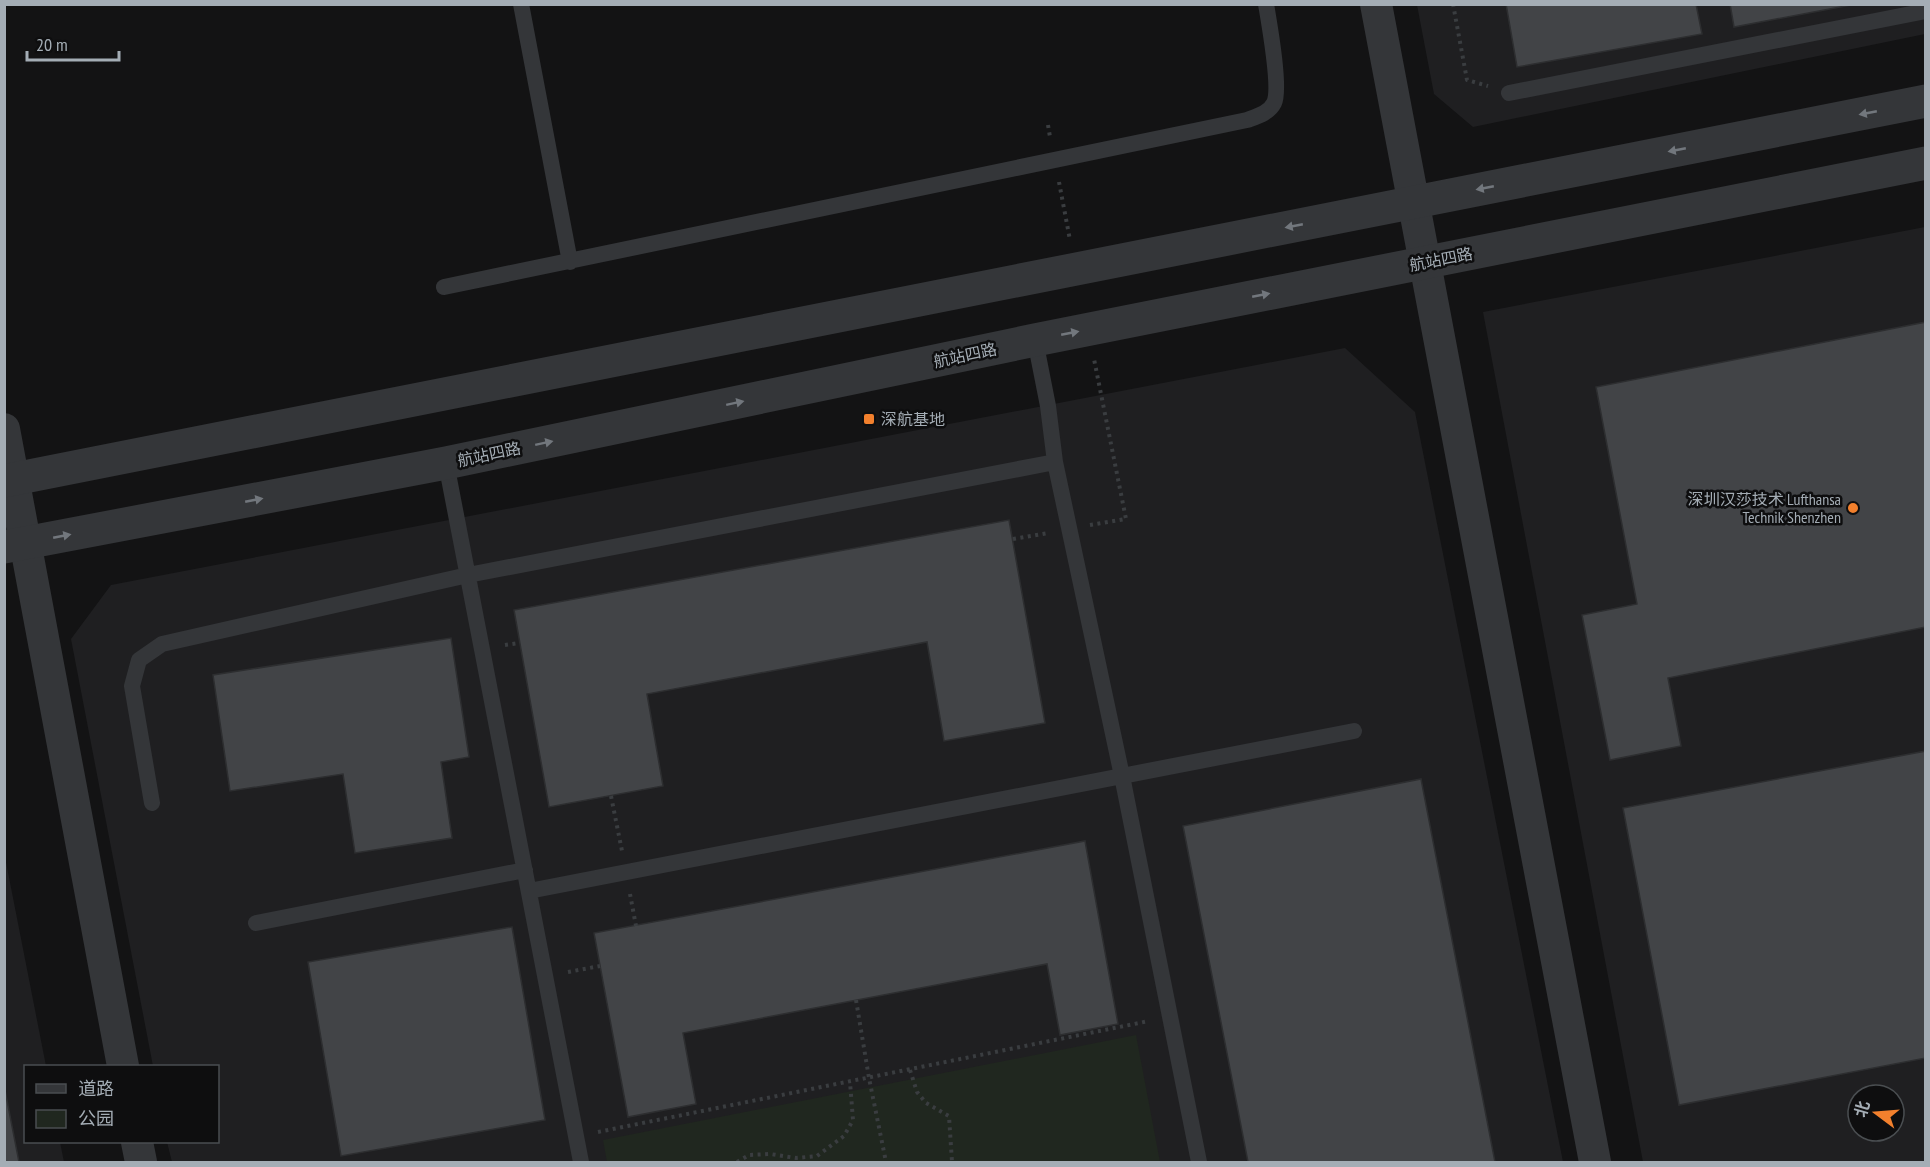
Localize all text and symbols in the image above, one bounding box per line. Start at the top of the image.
scale bar [27,24,118,62]
text: 20 m [36,33,68,56]
one-way arrow [1858,109,1877,118]
one-way arrow [1667,146,1686,155]
one-way arrow [1476,184,1495,193]
one-way arrow [1284,222,1303,231]
street label: 航站四路 [1408,243,1474,275]
one-way arrow [1252,290,1271,299]
one-way arrow [1061,328,1080,337]
street label: 航站四路 [932,339,998,371]
one-way arrow [726,398,745,407]
place label: 深航基地 [881,409,945,429]
marker: 深航基地 [862,412,876,426]
one-way arrow [535,437,553,447]
street label: 航站四路 [456,438,522,470]
place label: 深圳汉莎技术 Lufthansa Technik Shenzhen [1688,489,1841,527]
one-way arrow [244,495,263,504]
marker: 深圳汉莎技术 Lufthansa Technik Shenzhen [1846,501,1860,515]
one-way arrow [53,531,72,540]
legend [24,1065,219,1143]
text: 道路 [78,1077,114,1100]
north arrow [1846,1083,1906,1143]
text: 北 [1850,1098,1873,1119]
text: 公园 [78,1107,114,1130]

